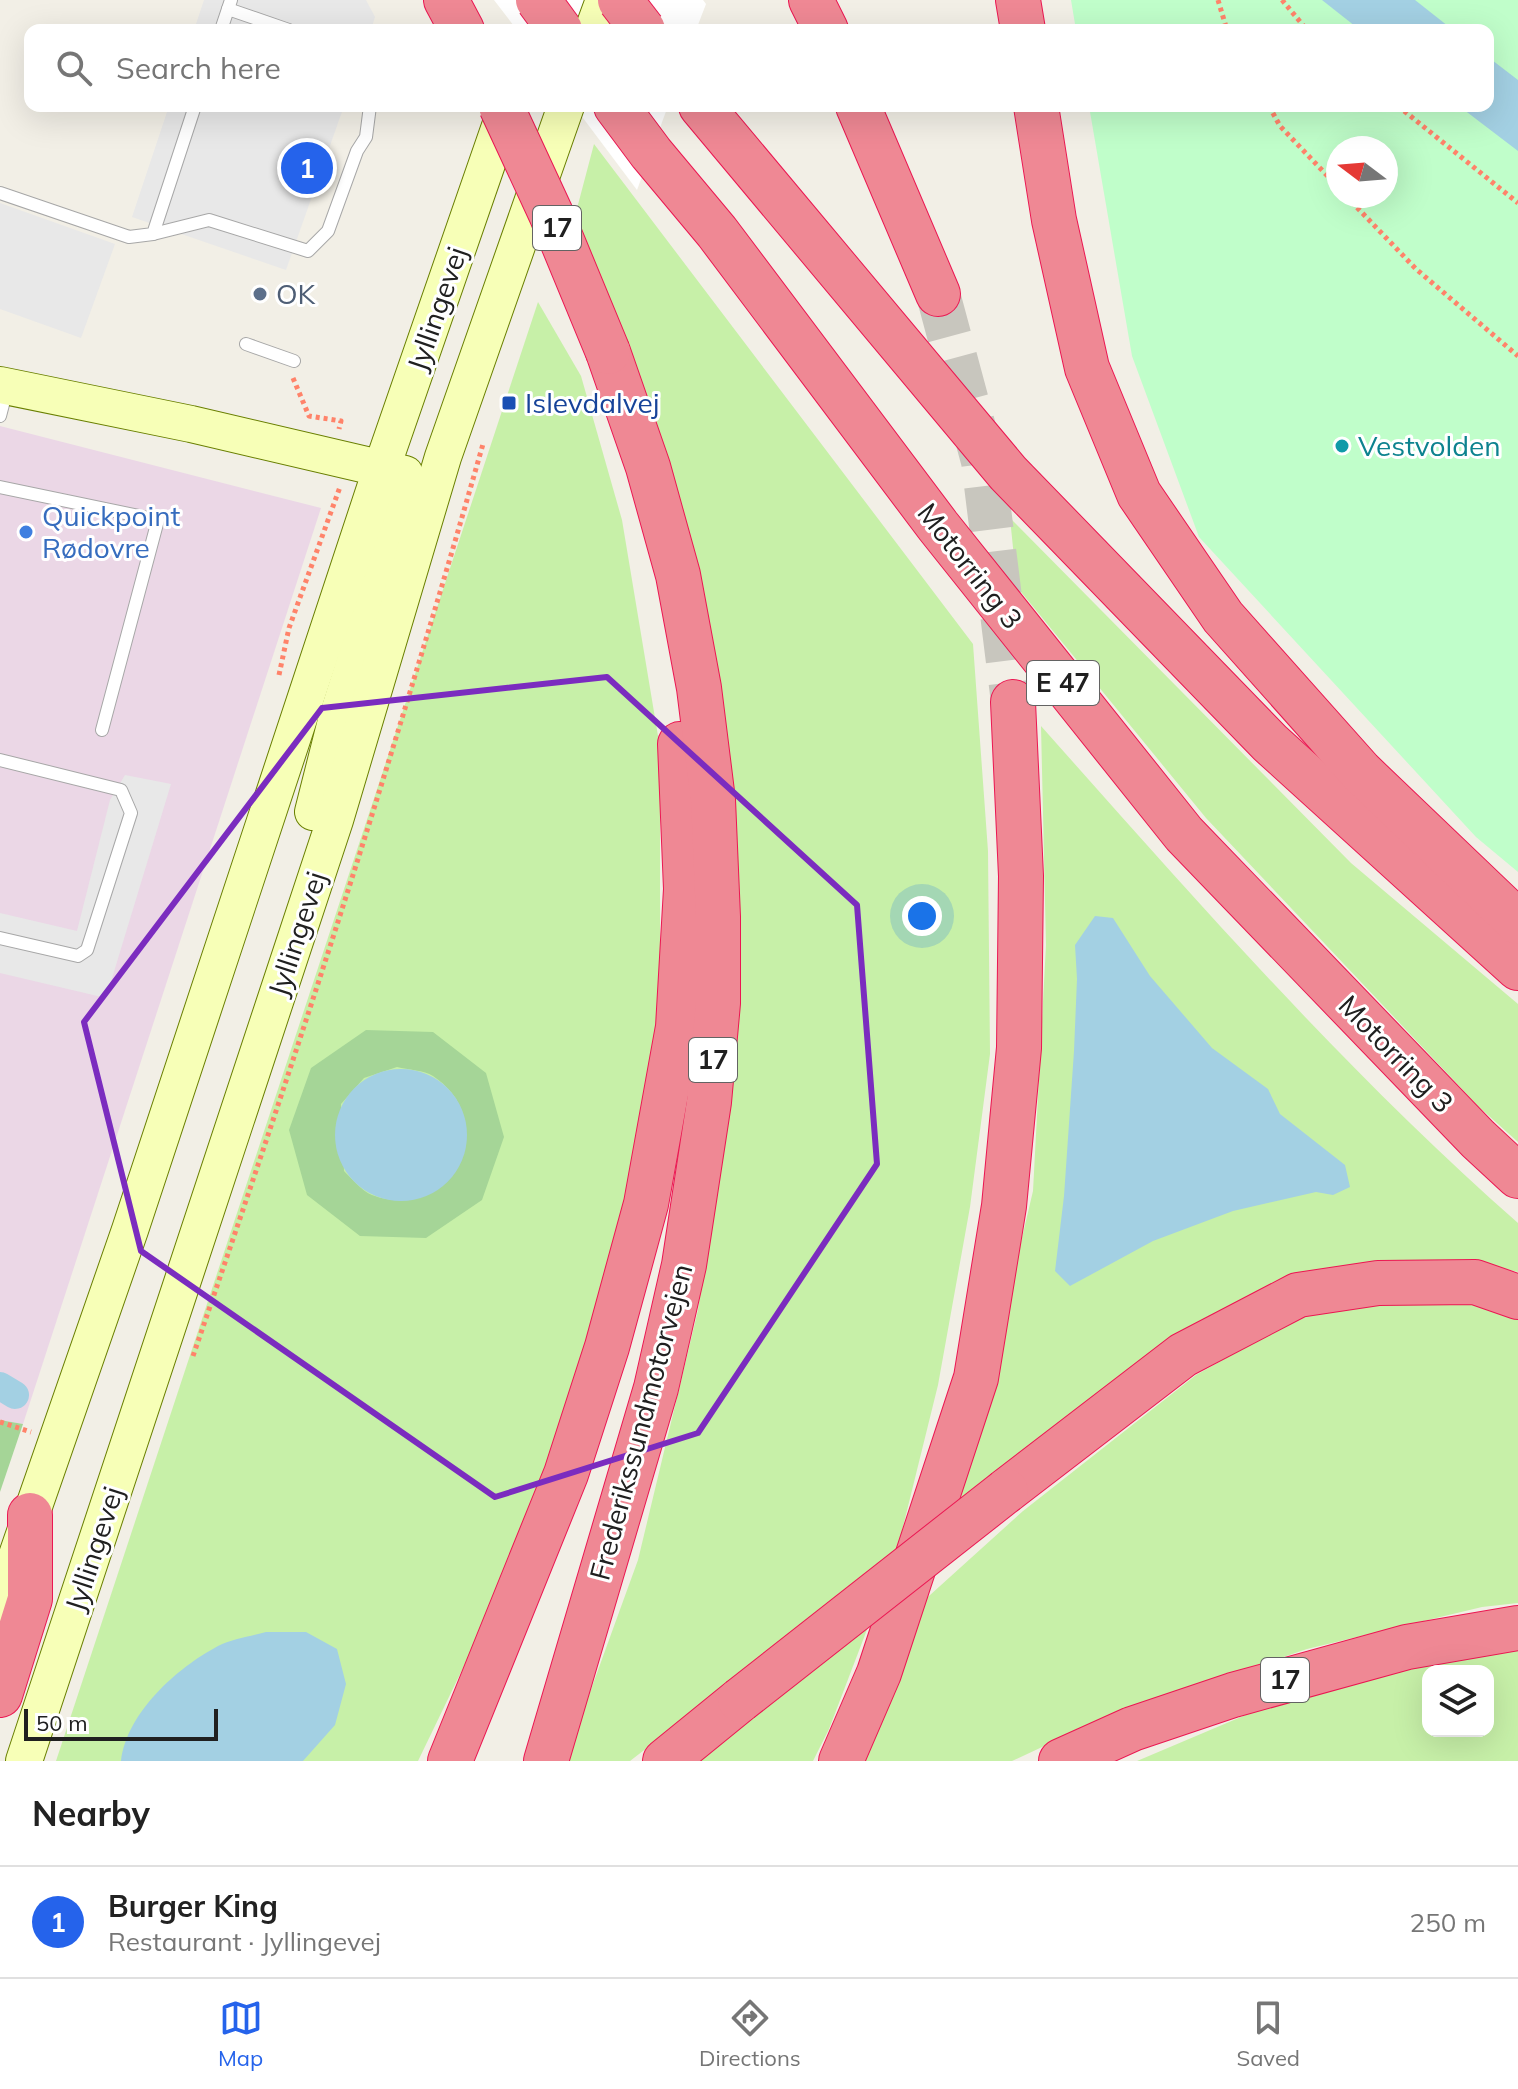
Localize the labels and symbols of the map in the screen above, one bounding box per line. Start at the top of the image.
north arrow [1326,136,1398,208]
pin: 1 [281,138,333,198]
road number: 17 [533,206,581,250]
street label: Jyllingevej [399,242,474,376]
place label: OK [276,276,317,311]
marker: OK [251,285,269,303]
place label: Islevdalvej [525,385,659,420]
marker: Islevdalvej [500,394,518,412]
place label: Vestvolden [1358,428,1501,463]
marker: Vestvolden [1333,437,1351,455]
street label: Motorring 3 [910,496,1030,636]
place label: Quickpoint Rødovre [42,498,181,565]
marker: Quickpoint Rødovre [17,523,35,541]
road number: E 47 [1027,661,1099,705]
street label: Jyllingevej [260,867,333,1001]
your location [902,896,942,936]
street label: Motorring 3 [1332,988,1461,1120]
road number: 17 [689,1038,737,1082]
street label: Frederikssundmotorvejen [581,1260,700,1584]
street label: Jyllingevej [57,1482,130,1616]
road number: 17 [1261,1658,1309,1702]
scale bar [24,1705,218,1741]

